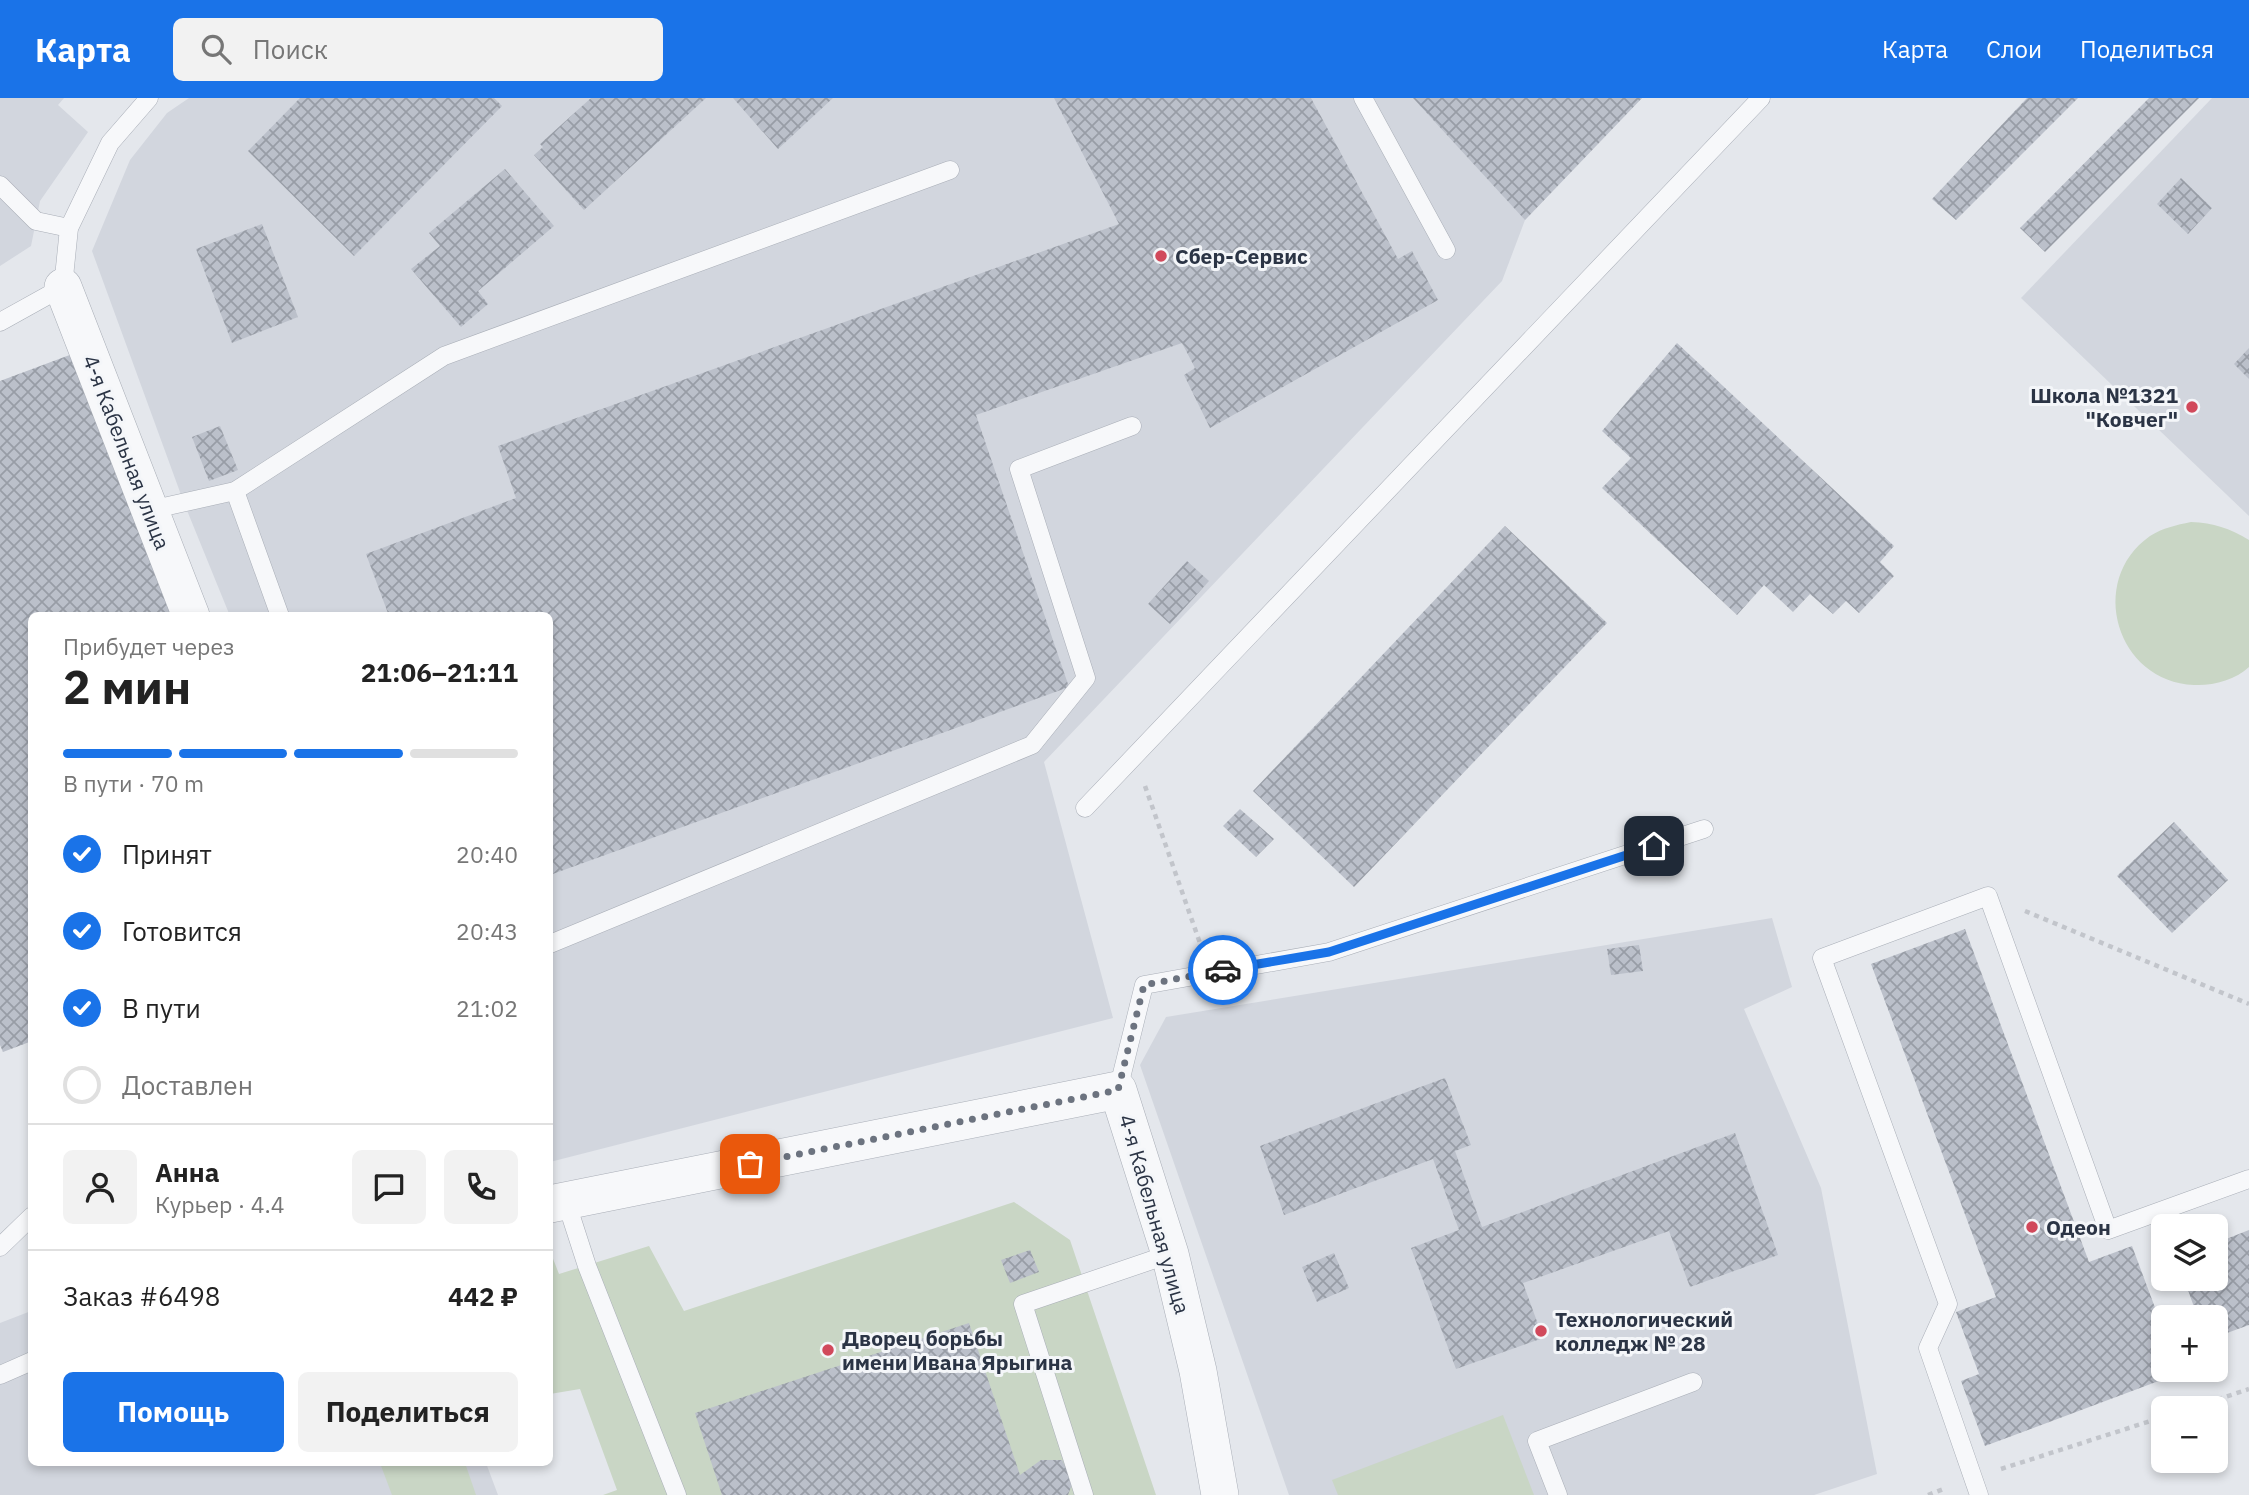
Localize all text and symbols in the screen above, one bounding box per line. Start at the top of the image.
search box [173,18,663,81]
text: Карта [35,28,131,71]
icon: search [197,30,235,68]
text: Поиск [253,32,328,66]
text: Карта [1882,33,1948,65]
text: Слои [1986,33,2042,65]
text: Поделиться [2080,33,2214,65]
place label: Сбер-Сервис [1175,242,1308,270]
marker: Сбер-Сервис [1153,248,1169,264]
street label: 4-я Кабельная улица [77,351,177,553]
place label: Школа №1321 "Ковчег" [2030,381,2178,433]
marker: Школа №1321 "Ковчег" [2184,399,2200,415]
text: Прибудет через [63,631,235,661]
text: 21:06–21:11 [361,655,518,689]
text: 2 мин [63,657,191,717]
text: В пути · 70 m [63,768,204,798]
pin [1624,816,1684,876]
icon: home [1635,827,1673,865]
icon: check [63,835,101,873]
text: Принят [122,837,212,871]
text: 20:40 [456,839,518,869]
icon: check [63,912,101,950]
text: Готовится [122,914,242,948]
text: 20:43 [456,916,518,946]
courier [1188,935,1258,1005]
icon: car [1204,951,1242,989]
icon: check [63,989,101,1027]
text: В пути [122,991,201,1025]
text: 21:02 [456,993,518,1023]
text: Доставлен [122,1068,253,1102]
street label: 4-я Кабельная улица [1113,1111,1197,1317]
pin [720,1134,780,1194]
icon: bag [731,1145,769,1183]
button: person [63,1150,137,1224]
button: chat [352,1150,426,1224]
button: phone [444,1150,518,1224]
text: Анна [155,1155,219,1189]
text: Курьер · 4.4 [155,1189,285,1219]
place label: Одеон [2046,1213,2111,1241]
map controls [2151,1214,2228,1473]
button: layers [2151,1214,2228,1291]
marker: Одеон [2024,1219,2040,1235]
text: Заказ #6498 [63,1279,220,1313]
text: 442 ₽ [448,1279,518,1313]
place label: Технологический колледж № 28 [1555,1305,1733,1357]
button: + [2151,1305,2228,1382]
marker: Технологический колледж № 28 [1533,1323,1549,1339]
place label: Дворец борьбы имени Ивана Ярыгина [842,1324,1073,1376]
marker: Дворец борьбы имени Ивана Ярыгина [820,1342,836,1358]
button: Помощь [63,1372,284,1452]
button: Поделиться [298,1372,518,1452]
button: − [2151,1396,2228,1473]

